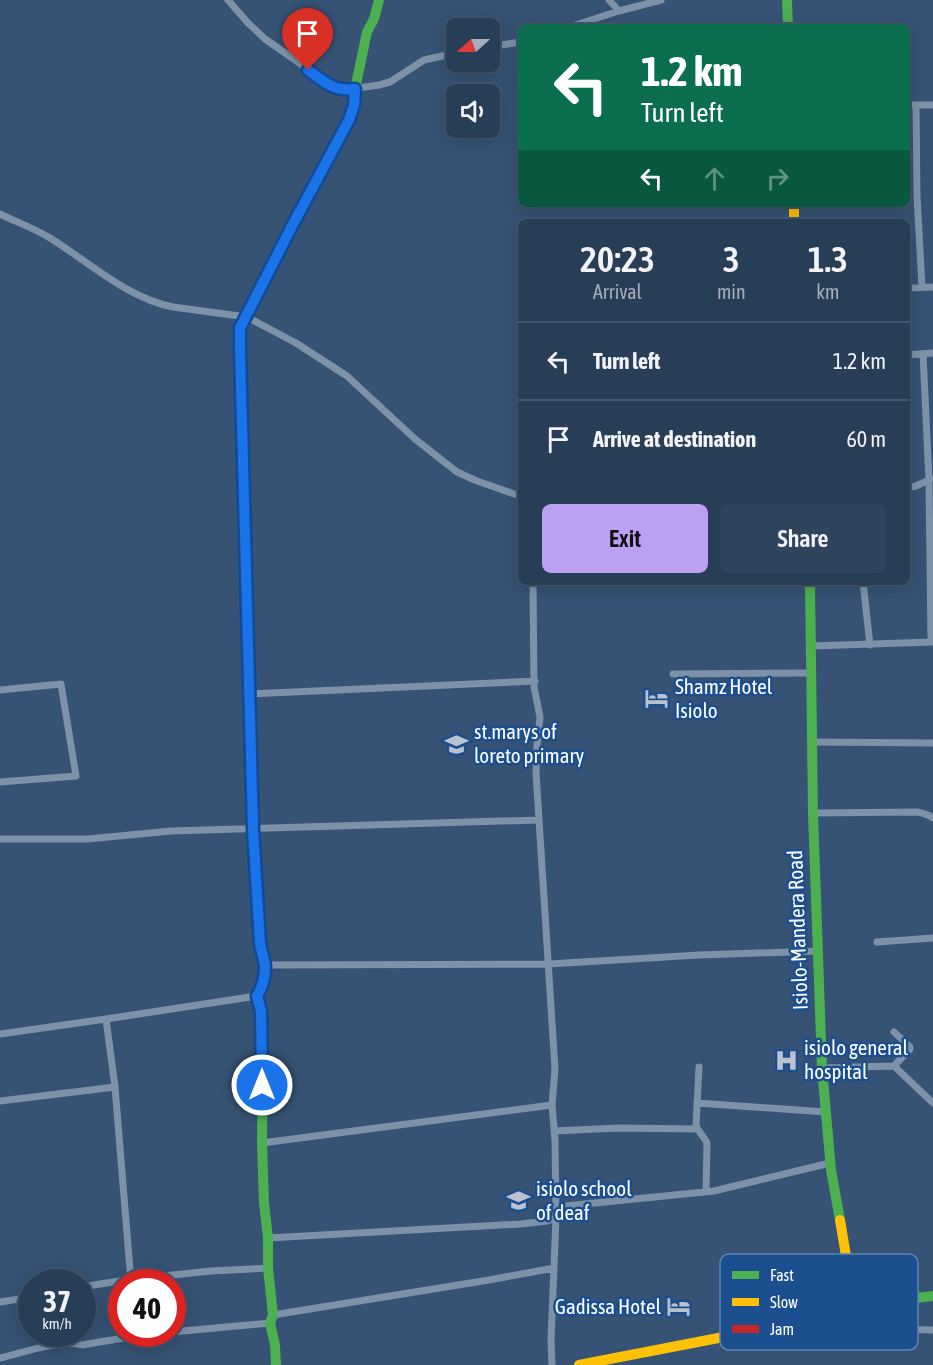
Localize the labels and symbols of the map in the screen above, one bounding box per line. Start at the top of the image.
pin [282,8,333,70]
north arrow [446,18,500,72]
place label: Shamz Hotel Isiolo [675,674,773,722]
hotel icon: Shamz Hotel Isiolo [644,686,670,712]
place label: st.marys of loreto primary [474,719,585,767]
school or university icon: st.marys of loreto primary [443,731,469,757]
street label: Isiolo-Mandera Road [782,850,812,1010]
place label: isiolo general hospital [804,1035,908,1083]
hospital icon: isiolo general hospital [773,1047,799,1073]
position arrow [230,1053,294,1117]
place label: isiolo school of deaf [536,1176,632,1224]
school or university icon: isiolo school of deaf [505,1188,531,1214]
legend [720,1254,918,1350]
text: Fast [770,1266,794,1284]
speed limit sign: 40 [108,1269,186,1347]
text: Slow [770,1293,798,1311]
place label: Gadissa Hotel [555,1294,661,1318]
hotel icon: Gadissa Hotel [666,1294,692,1320]
text: Jam [770,1320,794,1338]

